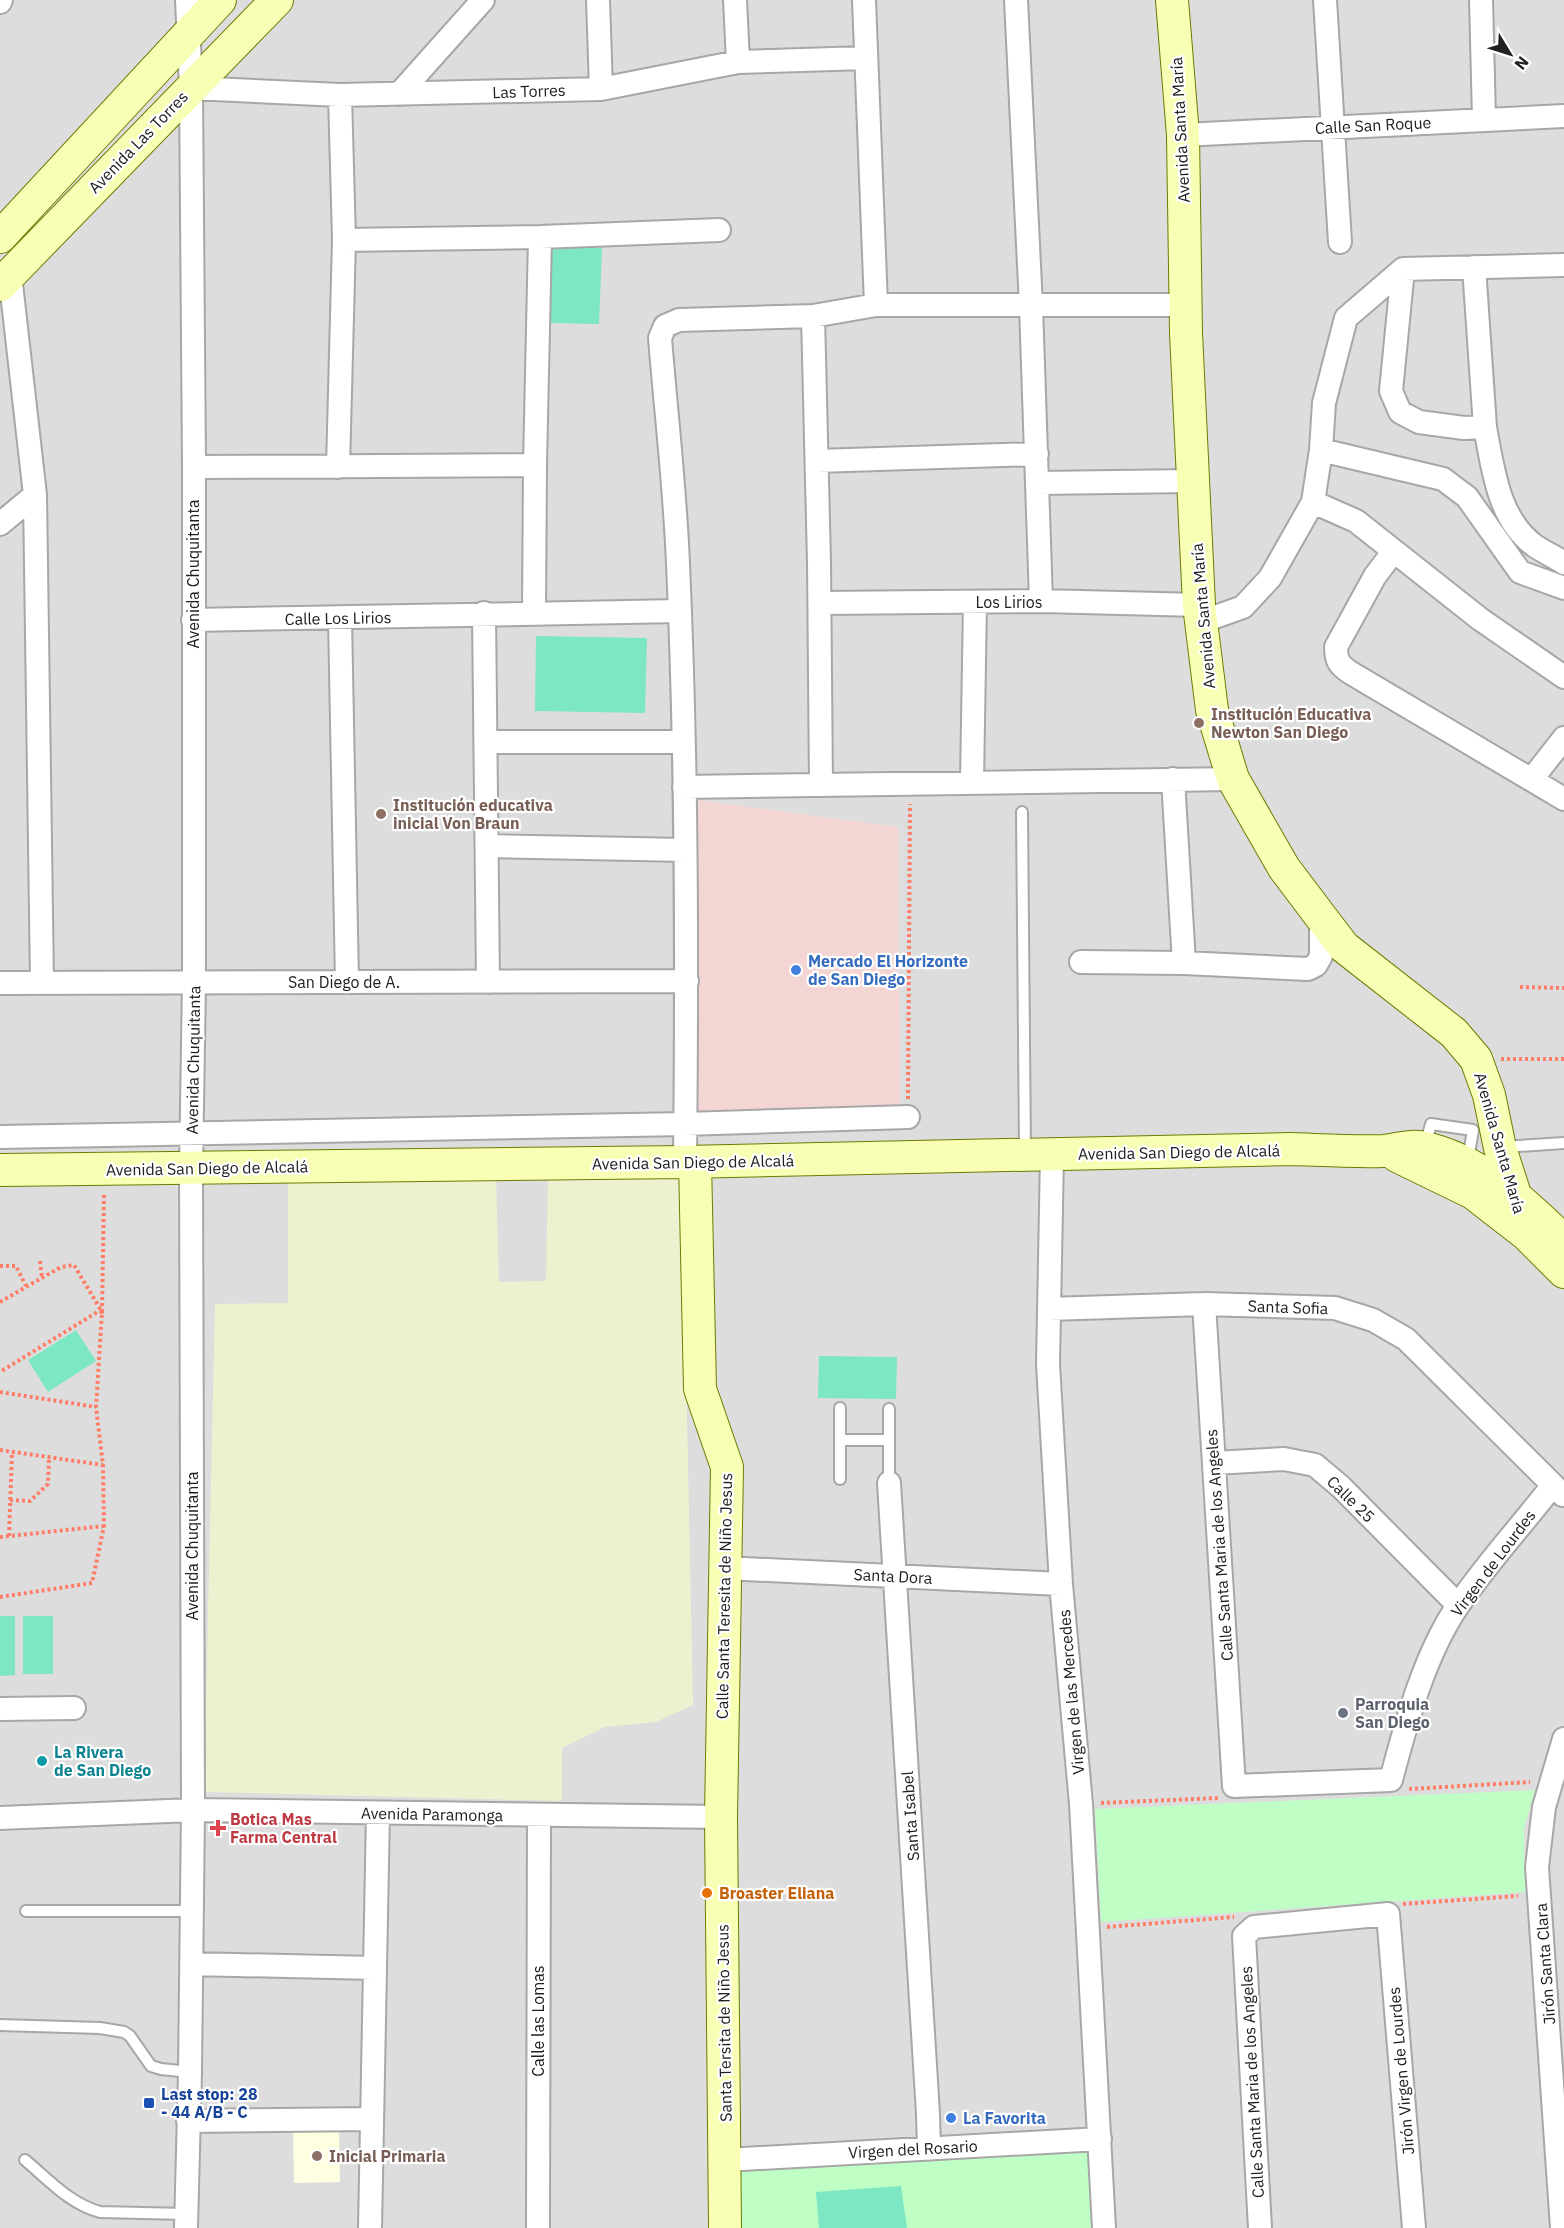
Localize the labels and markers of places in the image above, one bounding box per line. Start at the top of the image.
place label: Institución Educativa Newton San Diego [1211,704,1371,742]
marker: Institución Educativa Newton San Diego [1192,716,1206,730]
place label: Institución educativa inicial Von Braun [393,795,553,833]
marker: Institución educativa inicial Von Braun [374,807,388,821]
place label: Mercado El Horizonte de San Diego [808,951,968,989]
marker: Mercado El Horizonte de San Diego [789,963,803,977]
place label: Parroquia San Diego [1355,1694,1430,1732]
marker: Parroquia San Diego [1336,1706,1350,1720]
place label: La Rivera de San Diego [54,1742,151,1780]
marker: La Rivera de San Diego [35,1754,49,1768]
place label: Botica Mas Farma Central [230,1809,337,1847]
marker: Botica Mas Farma Central [211,1821,225,1835]
place label: Broaster Eliana [719,1883,834,1903]
marker: Broaster Eliana [700,1886,714,1900]
place label: Last stop: 28 - 44 A/B - C [161,2084,258,2122]
marker: Last stop: 28 - 44 A/B - C [142,2096,156,2110]
place label: La Favorita [963,2108,1046,2128]
marker: La Favorita [944,2111,958,2125]
place label: Inicial Primaria [329,2146,446,2166]
marker: Inicial Primaria [310,2149,324,2163]

